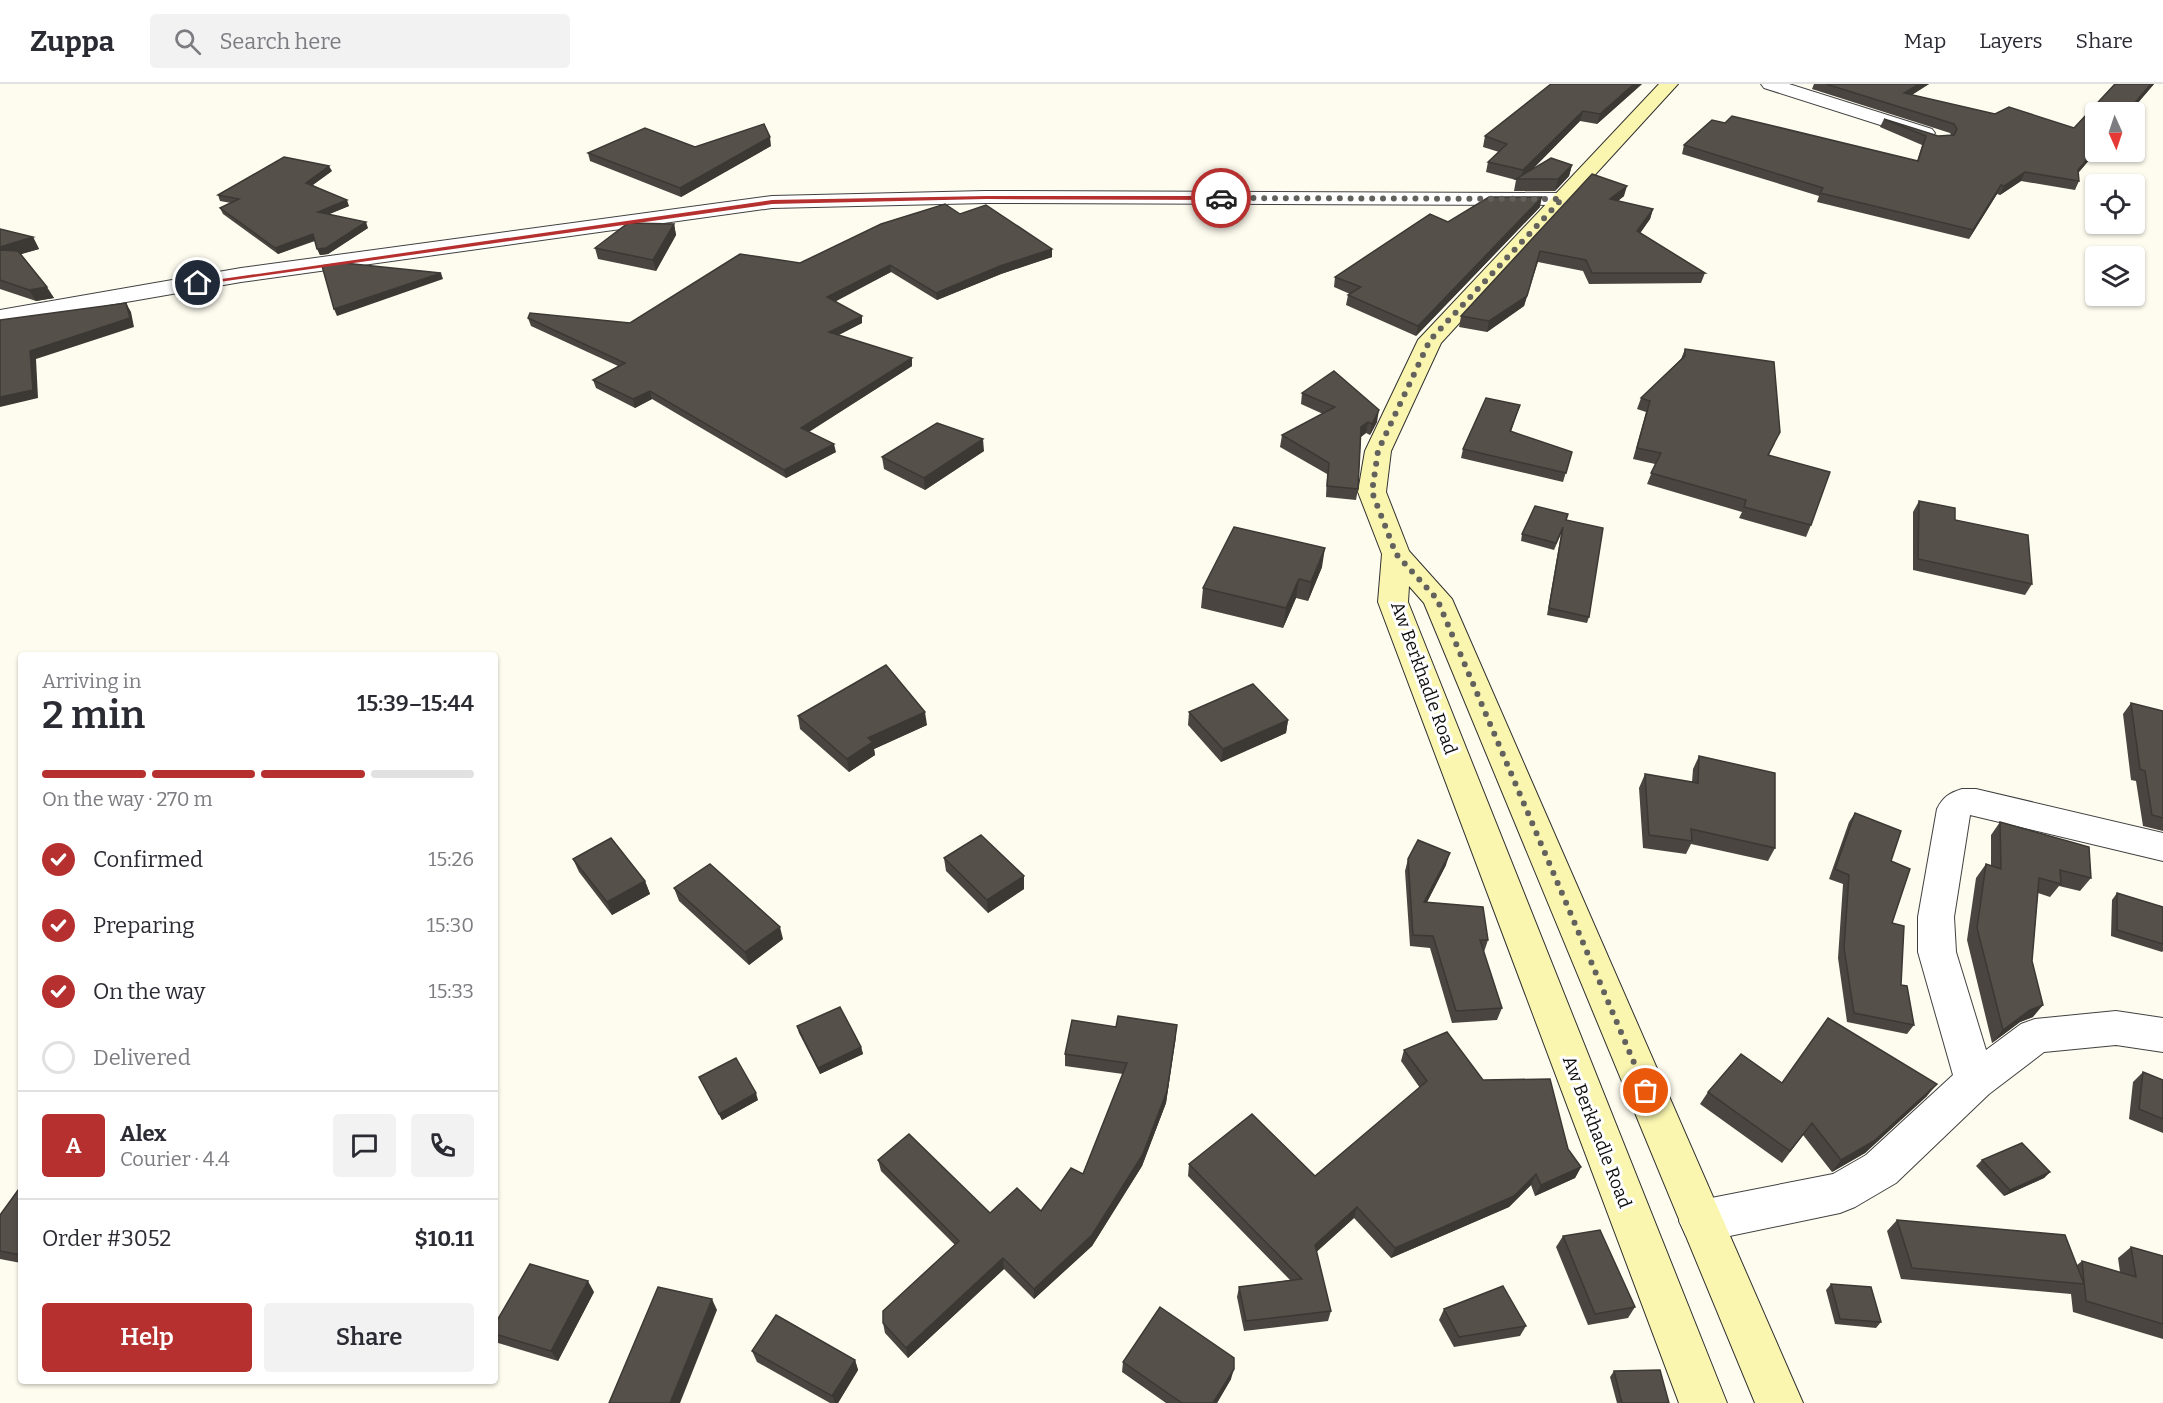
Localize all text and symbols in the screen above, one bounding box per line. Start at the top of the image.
search box [150,14,570,68]
text: Zuppa [30,25,114,58]
icon: search [171,25,204,58]
text: Search here [219,28,342,55]
text: Map [1904,28,1946,54]
text: Layers [1979,28,2043,54]
text: Share [2076,28,2133,54]
north arrow [2085,102,2145,162]
map controls [2085,102,2145,306]
courier [1191,168,1251,228]
button: locate [2085,174,2145,234]
icon: car [1205,182,1238,215]
button: layers [2085,246,2145,306]
pin [172,257,223,308]
icon: home [181,266,214,299]
street label: Aw Berkhadle Road [1386,598,1462,758]
text: Arriving in [42,669,141,693]
text: 15:39–15:44 [357,690,474,717]
text: 2 min [42,692,145,738]
text: On the way · 270 m [42,787,213,811]
icon: check [42,843,75,876]
text: Confirmed [93,846,203,873]
text: 15:26 [428,847,474,871]
icon: check [42,909,75,942]
text: Preparing [93,912,195,939]
text: 15:30 [427,913,474,937]
icon: check [42,975,75,1008]
text: On the way [93,978,205,1005]
text: 15:33 [429,979,474,1003]
text: Delivered [93,1044,191,1071]
street label: Aw Berkhadle Road [1558,1053,1636,1212]
pin [1620,1065,1671,1116]
icon: bag [1629,1074,1662,1107]
button: chat [333,1114,396,1177]
button: phone [411,1114,474,1177]
text: Alex [120,1120,166,1147]
text: A [66,1132,81,1159]
text: Courier · 4.4 [120,1147,230,1171]
text: Order #3052 [42,1225,171,1252]
text: $10.11 [415,1225,474,1252]
button: Help [42,1303,252,1372]
button: Share [264,1303,474,1372]

